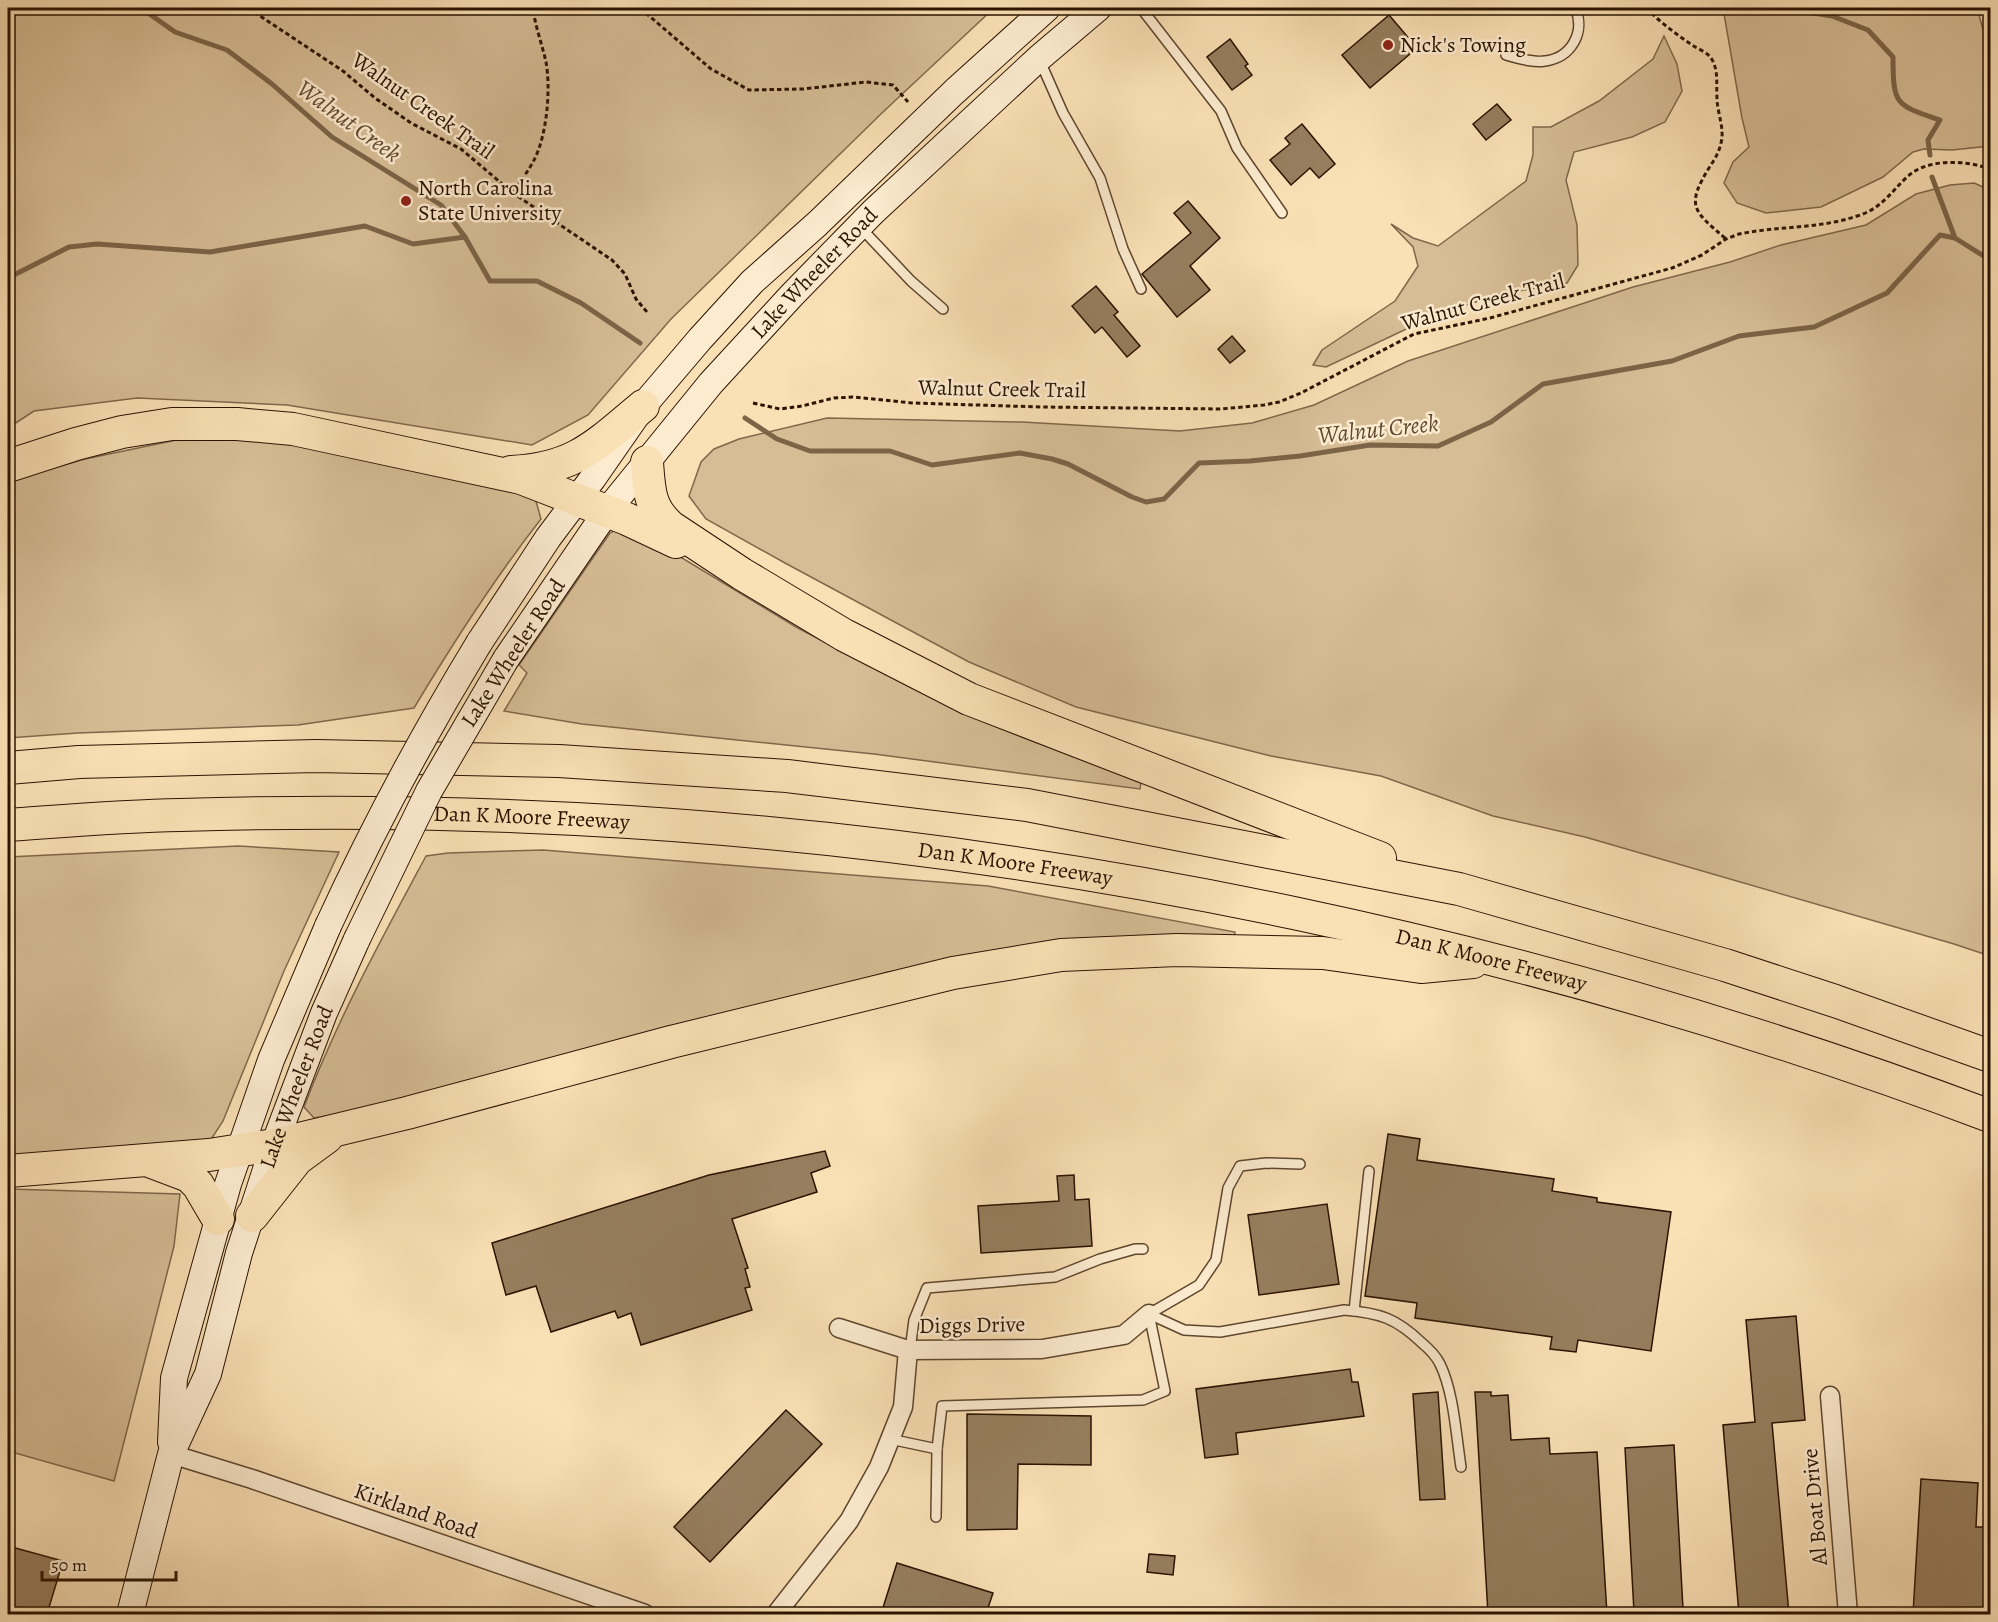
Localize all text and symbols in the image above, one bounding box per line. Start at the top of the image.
place label: Nick's Towing [1400,30,1526,60]
marker: Nick's Towing [1381,38,1395,52]
street label: Walnut Creek Trail [347,47,499,165]
water label: Walnut Creek [292,74,406,168]
place label: North Carolina State University [418,173,561,228]
marker: North Carolina State University [399,194,413,208]
street label: Lake Wheeler Road [744,201,885,345]
street label: Walnut Creek Trail [1397,266,1568,338]
street label: Walnut Creek Trail [917,373,1086,405]
water label: Walnut Creek [1316,407,1440,451]
street label: Lake Wheeler Road [454,573,572,733]
street label: Dan K Moore Freeway [433,799,631,837]
street label: Dan K Moore Freeway [916,835,1115,893]
street label: Dan K Moore Freeway [1393,921,1591,999]
street label: Lake Wheeler Road [252,1000,341,1172]
street label: Diggs Drive [919,1309,1025,1341]
street label: Al Boat Drive [1795,1447,1835,1568]
street label: Kirkland Road [350,1476,482,1546]
scale bar [42,1544,176,1582]
text: 50 m [51,1553,87,1577]

